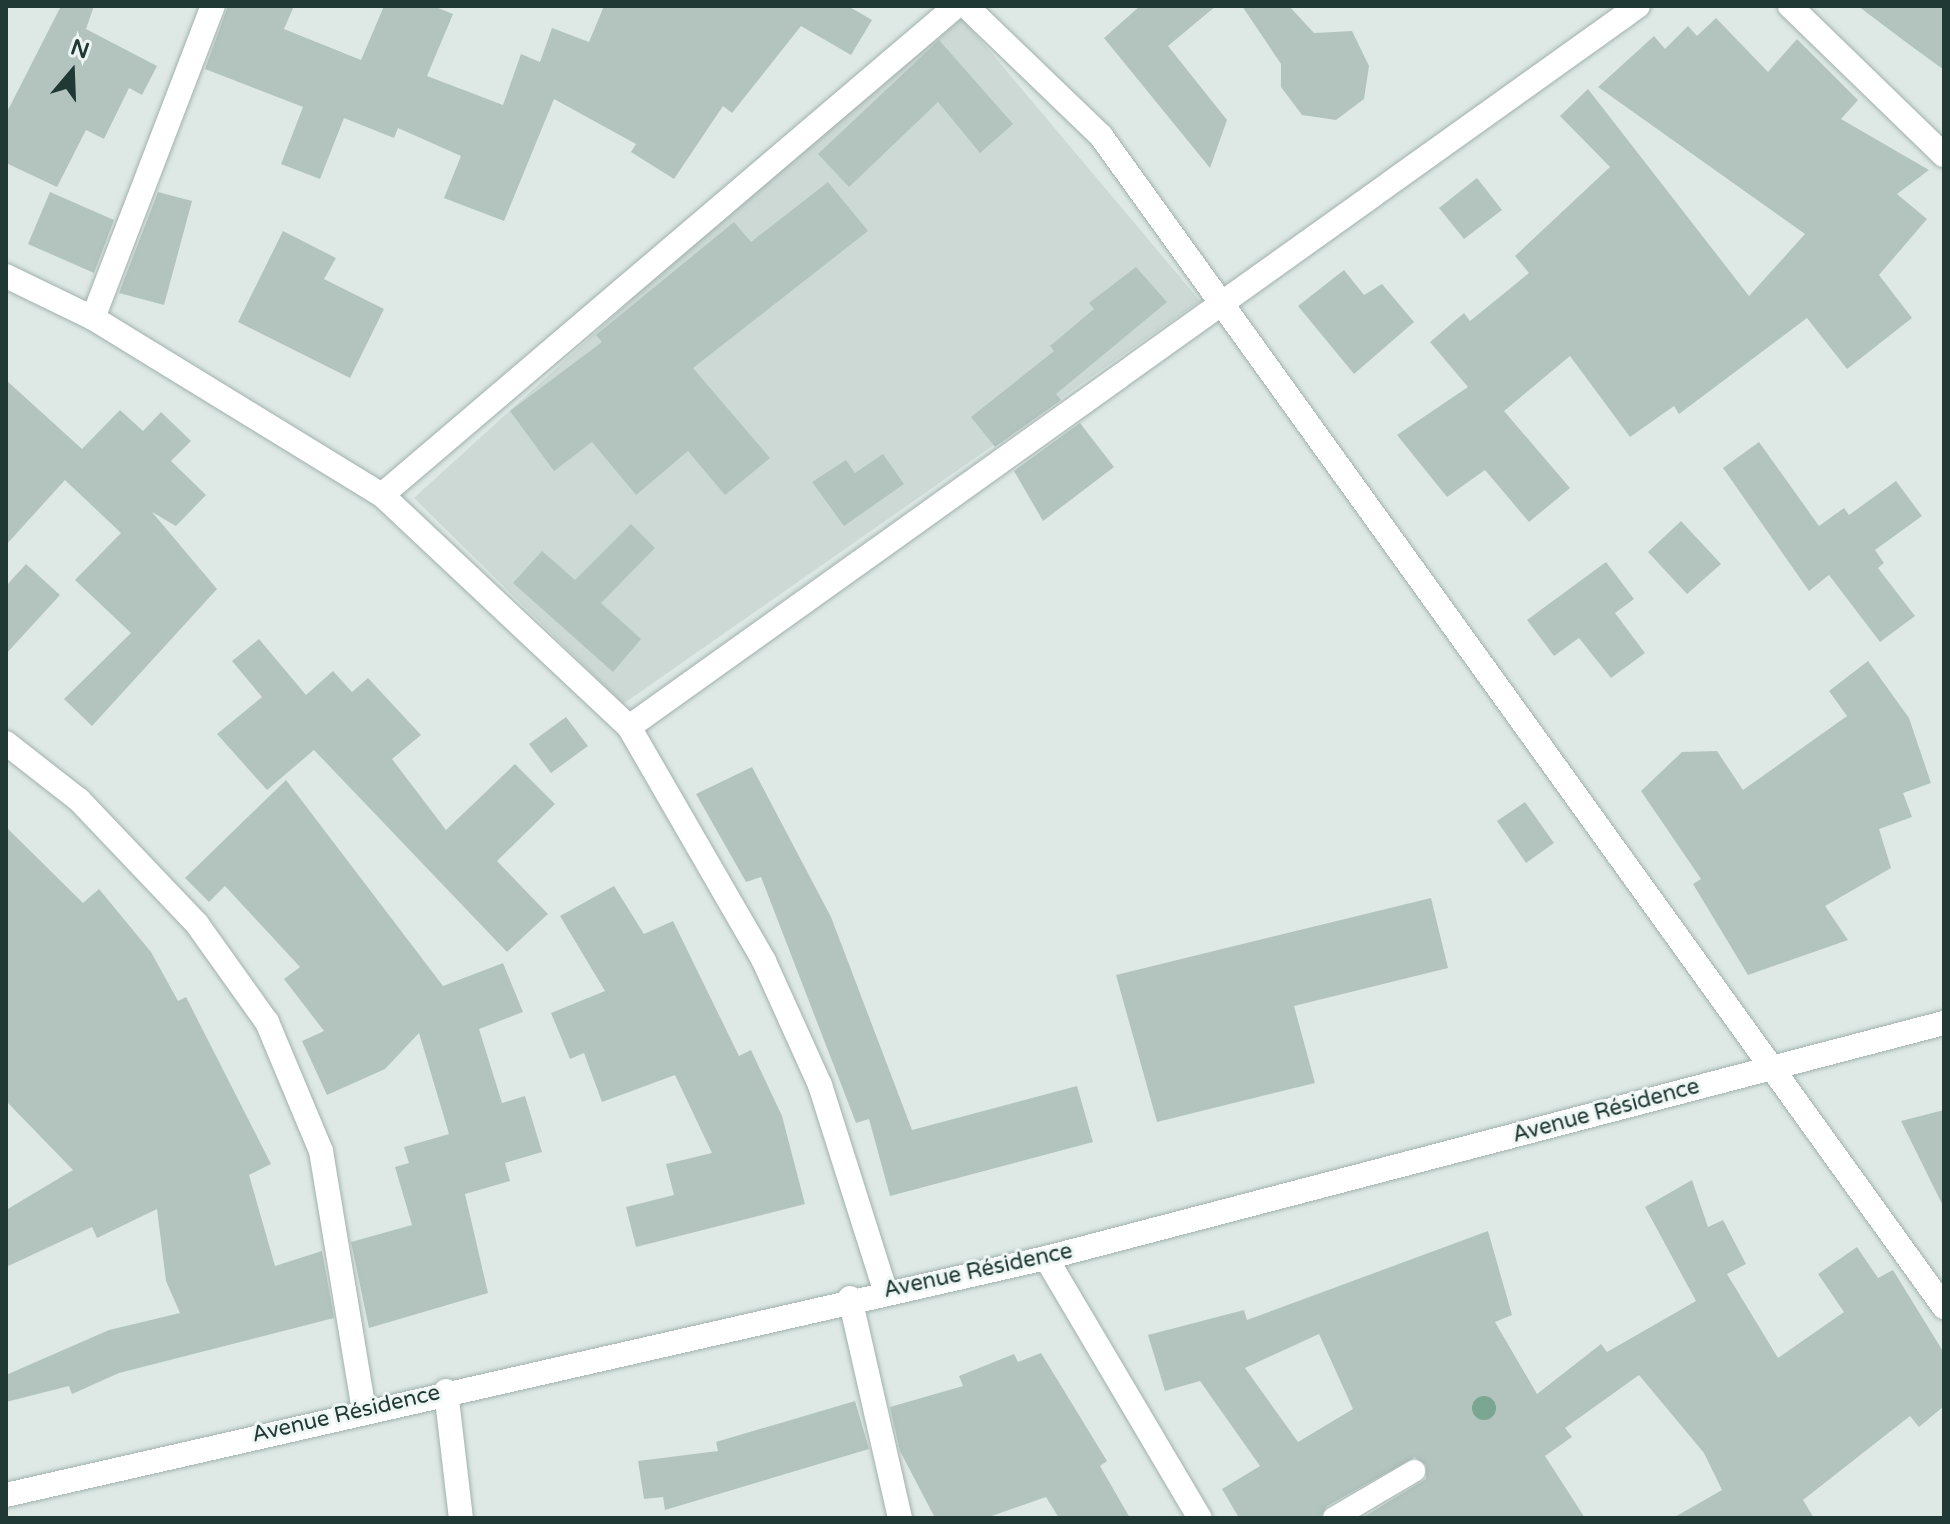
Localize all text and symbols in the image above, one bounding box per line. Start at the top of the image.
north arrow [32,32,112,112]
text: N [67,34,92,64]
street label: Avenue Résidence [1510,1073,1702,1149]
street label: Avenue Résidence [881,1238,1075,1304]
street label: Avenue Résidence [249,1379,443,1449]

